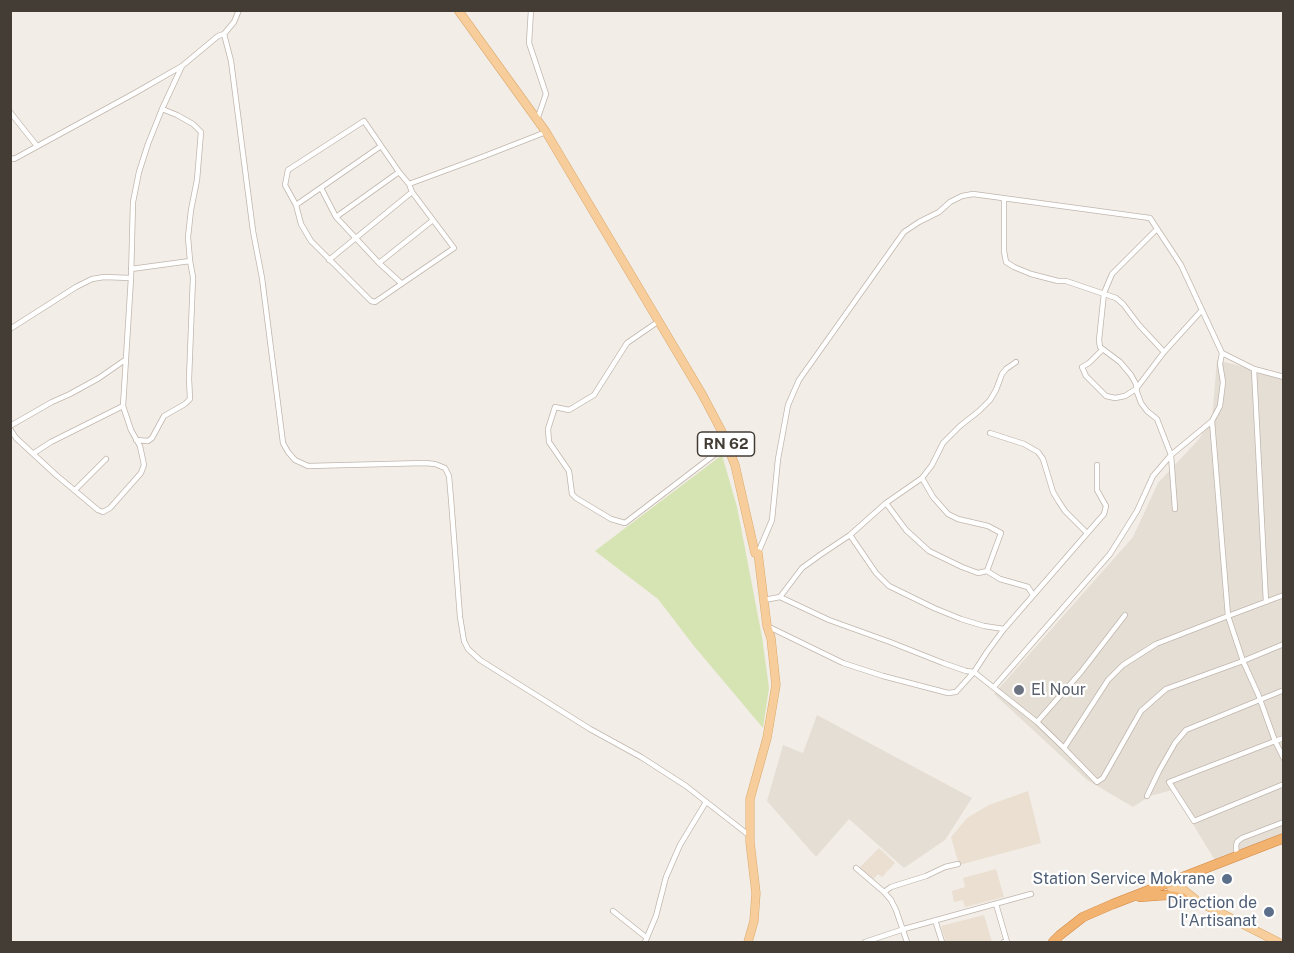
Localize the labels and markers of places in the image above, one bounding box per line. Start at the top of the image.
place label: El Nour [1031,680,1086,700]
marker: El Nour [1012,683,1026,697]
place label: Station Service Mokrane [1032,869,1215,889]
marker: Station Service Mokrane [1220,872,1234,886]
place label: Direction de l'Artisanat [1167,893,1257,931]
marker: Direction de l'Artisanat [1262,905,1276,919]

